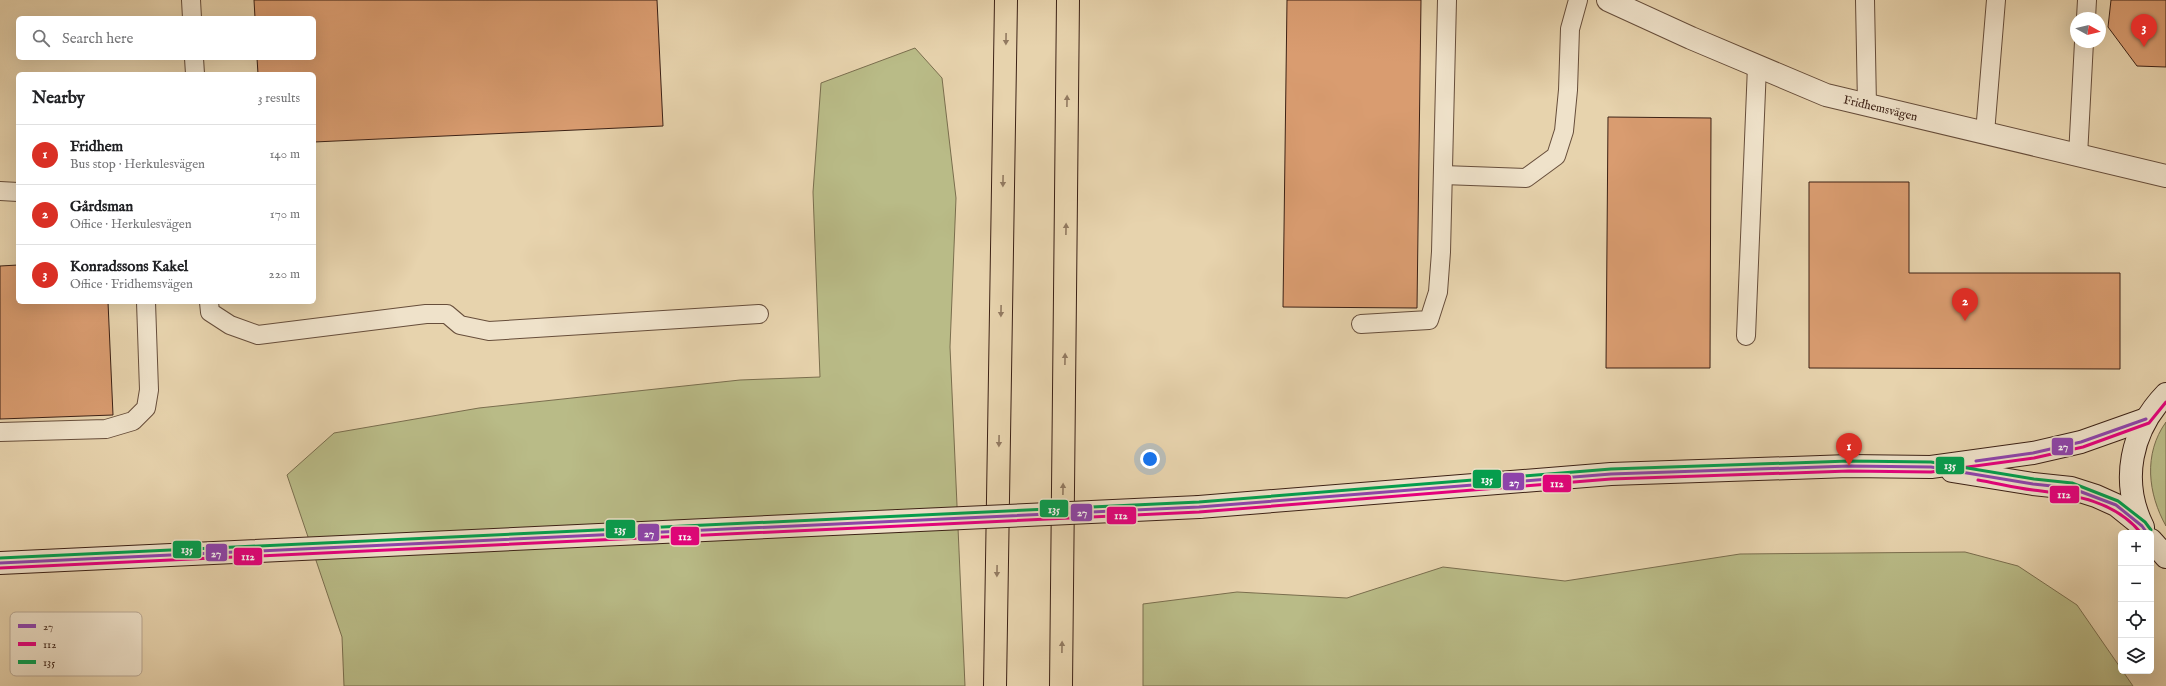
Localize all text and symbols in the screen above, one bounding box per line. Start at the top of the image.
north arrow [2070,12,2106,48]
pin: 3 [2131,14,2157,47]
search box [16,16,316,60]
icon: search [30,27,52,49]
text: Search here [62,29,133,48]
one-way arrow [1003,33,1009,46]
text: Nearby [32,88,85,109]
text: 3 results [258,90,300,107]
street label: Fridhemsvägen [1842,92,1920,125]
one-way arrow [1064,94,1070,107]
text: Fridhem [70,137,123,156]
text: 1 [43,146,47,163]
text: 140 m [270,146,300,163]
text: Bus stop · Herkulesvägen [70,156,205,173]
one-way arrow [1000,175,1006,188]
text: Gårdsman [70,197,133,216]
text: 2 [42,206,48,223]
text: 170 m [270,206,300,223]
text: Office · Herkulesvägen [70,216,192,233]
one-way arrow [1063,222,1069,235]
text: Konradssons Kakel [70,257,188,276]
text: 3 [43,266,47,283]
text: 220 m [269,266,300,283]
text: Office · Fridhemsvägen [70,276,193,293]
pin: 2 [1952,288,1978,321]
one-way arrow [998,305,1004,318]
one-way arrow [1062,352,1068,365]
pin: 1 [1836,433,1862,466]
one-way arrow [996,435,1002,448]
line badge: 27 [2051,437,2074,456]
text: 27 [2058,440,2068,454]
your location [1140,449,1160,469]
line badge: 135 [1935,456,1965,475]
text: 135 [1944,459,1956,473]
line badge: 135 [1472,469,1502,489]
line badge: 27 [1502,472,1525,491]
text: 135 [1481,473,1493,487]
line badge: 112 [1542,474,1572,493]
text: 27 [1509,476,1519,490]
text: 112 [1550,477,1565,491]
one-way arrow [1060,482,1066,495]
line badge: 112 [2049,485,2080,504]
text: 112 [2057,488,2072,502]
line badge: 135 [1039,499,1069,518]
text: 135 [1048,503,1060,517]
line badge: 27 [1070,503,1093,522]
text: 27 [1077,506,1087,520]
line badge: 112 [1106,506,1137,525]
text: 112 [1114,509,1129,523]
line badge: 135 [605,519,636,539]
text: 135 [614,523,626,537]
line badge: 27 [637,523,660,542]
line badge: 112 [670,526,700,546]
text: 27 [644,527,654,541]
text: 112 [678,530,693,544]
map controls [2118,530,2154,674]
button: + [2118,530,2154,566]
line badge: 135 [172,540,202,559]
text: 135 [181,543,193,557]
line badge: 27 [205,543,228,562]
text: 27 [211,547,221,561]
line badge: 112 [233,547,263,566]
text: 112 [241,550,256,564]
one-way arrow [994,565,1000,578]
button: − [2118,566,2154,602]
button: locate [2118,602,2154,638]
legend [10,612,142,676]
text: 27 [43,620,53,634]
text: 112 [43,638,56,652]
button: layers [2118,638,2154,674]
one-way arrow [1059,640,1065,653]
text: 135 [43,656,55,670]

